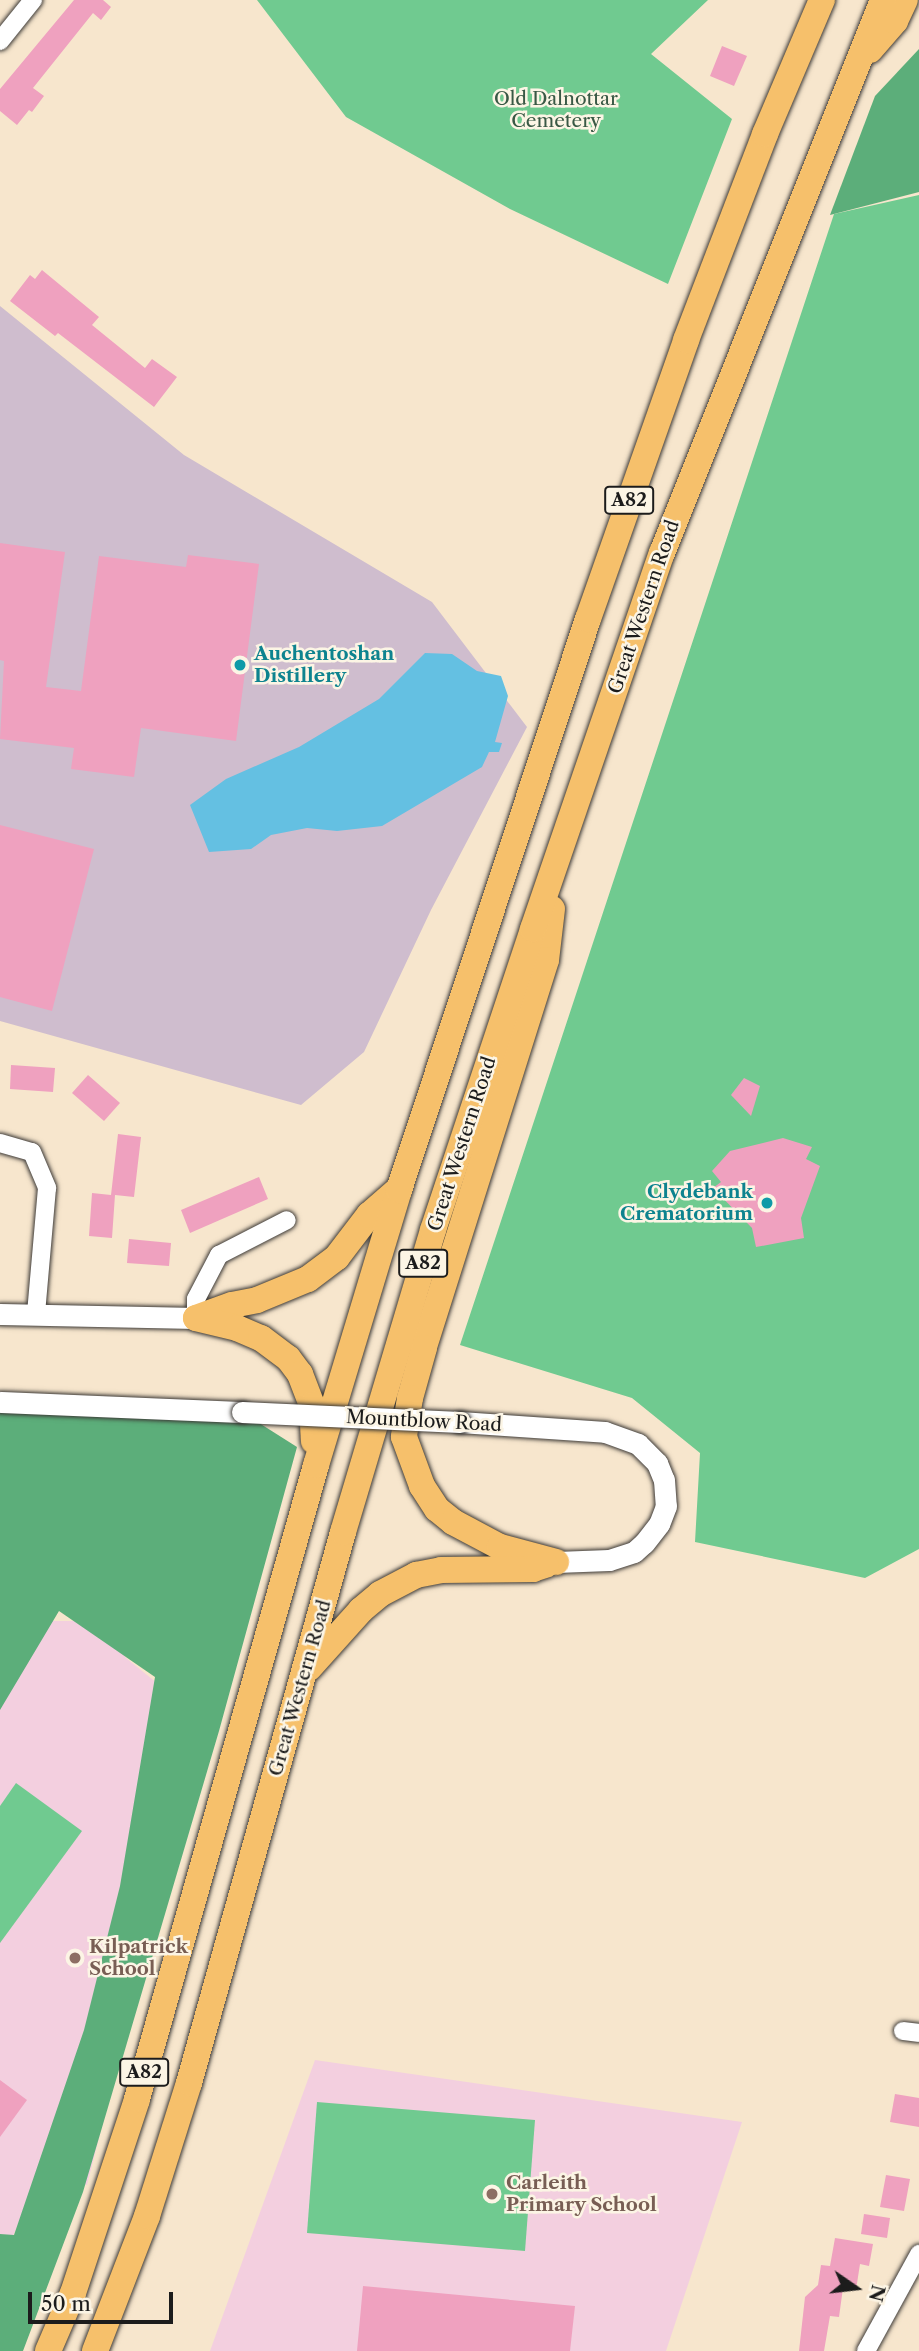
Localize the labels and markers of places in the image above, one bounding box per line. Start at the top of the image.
place label: Auchentoshan Distillery [254,643,394,687]
marker: Auchentoshan Distillery [232,657,248,673]
place label: Clydebank Crematorium [620,1181,753,1225]
marker: Clydebank Crematorium [759,1195,775,1211]
place label: Kilpatrick School [89,1936,188,1980]
marker: Kilpatrick School [67,1950,83,1966]
place label: Carleith Primary School [506,2172,657,2216]
marker: Carleith Primary School [484,2186,500,2202]

